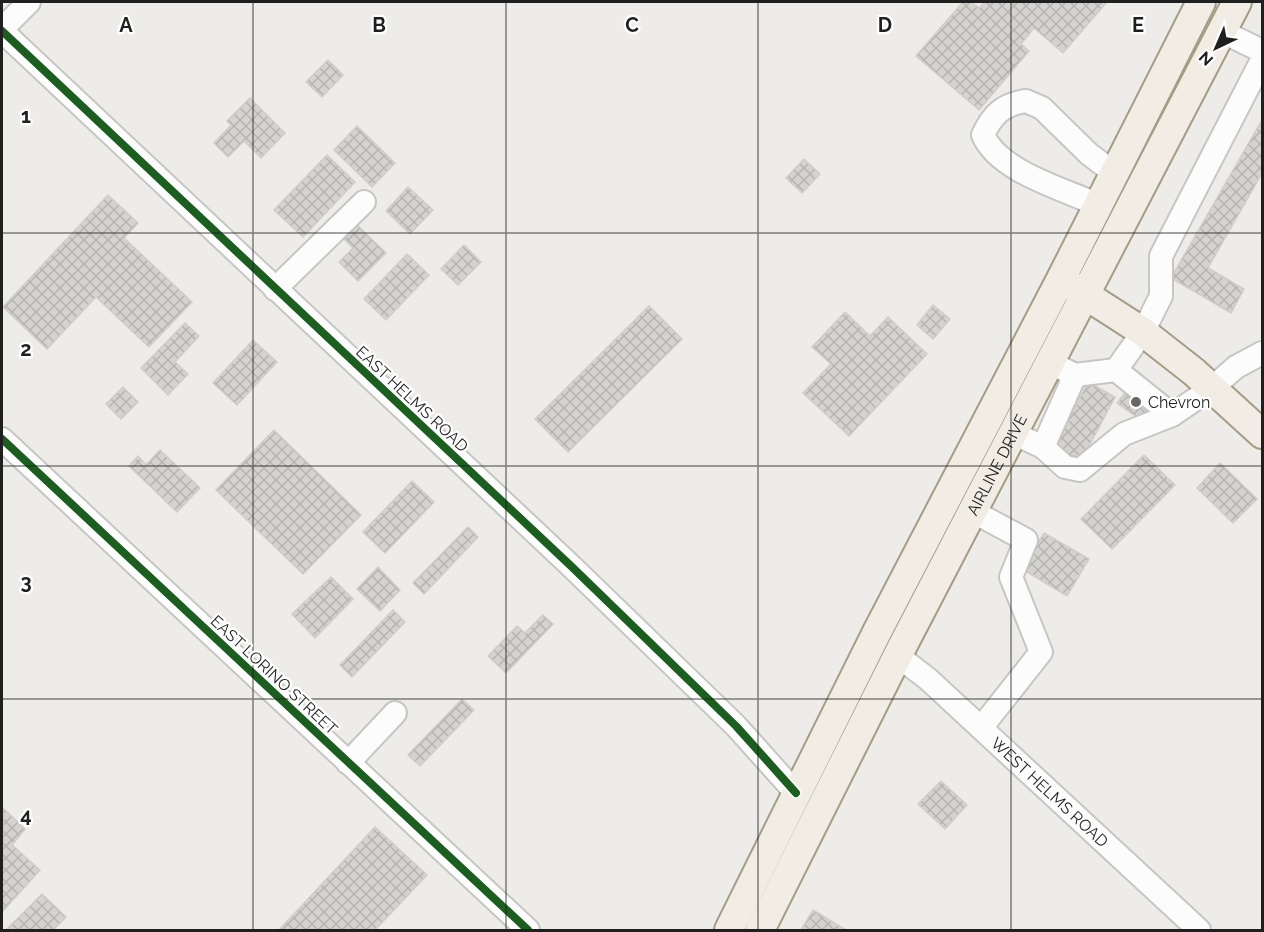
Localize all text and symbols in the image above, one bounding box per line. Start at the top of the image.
text: A [119,13,133,37]
text: B [372,13,386,37]
text: C [625,13,639,37]
text: D [878,13,892,37]
text: E [1132,13,1144,37]
north arrow [1186,18,1246,78]
text: N [1195,47,1217,70]
text: 1 [21,104,31,128]
text: 2 [20,337,32,361]
street label: EAST HELMS ROAD [352,342,472,456]
place label: Chevron [1148,393,1210,412]
marker: Chevron [1129,395,1143,409]
street label: AIRLINE DRIVE [963,411,1031,518]
text: 3 [20,570,32,594]
street label: EAST LORINO STREET [207,611,341,739]
street label: WEST HELMS ROAD [987,733,1112,851]
text: 4 [20,803,32,827]

